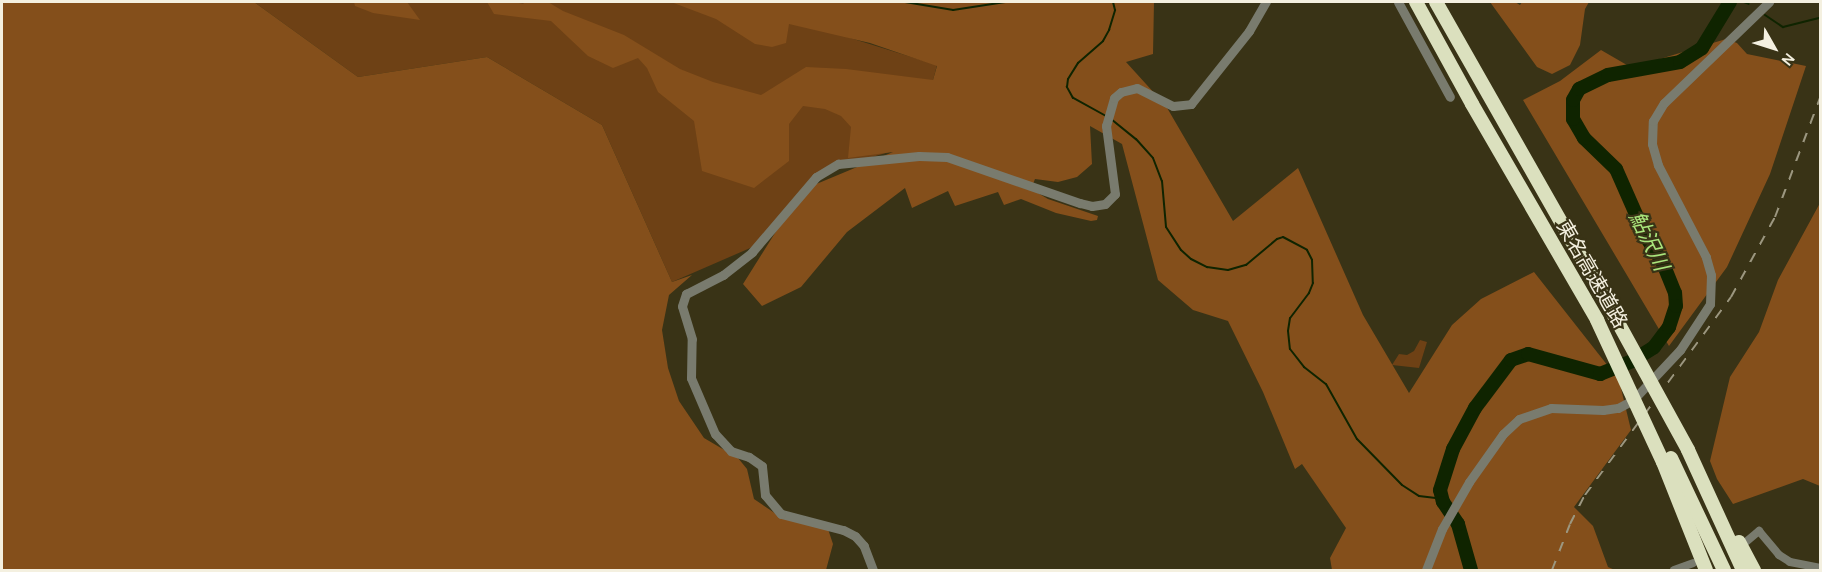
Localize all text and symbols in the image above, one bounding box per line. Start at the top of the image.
north arrow [1744,18,1804,78]
text: N [1777,49,1799,70]
water label: 鮎沢川 [1624,207,1674,275]
street label: 東名高速道路 [1552,216,1632,332]

